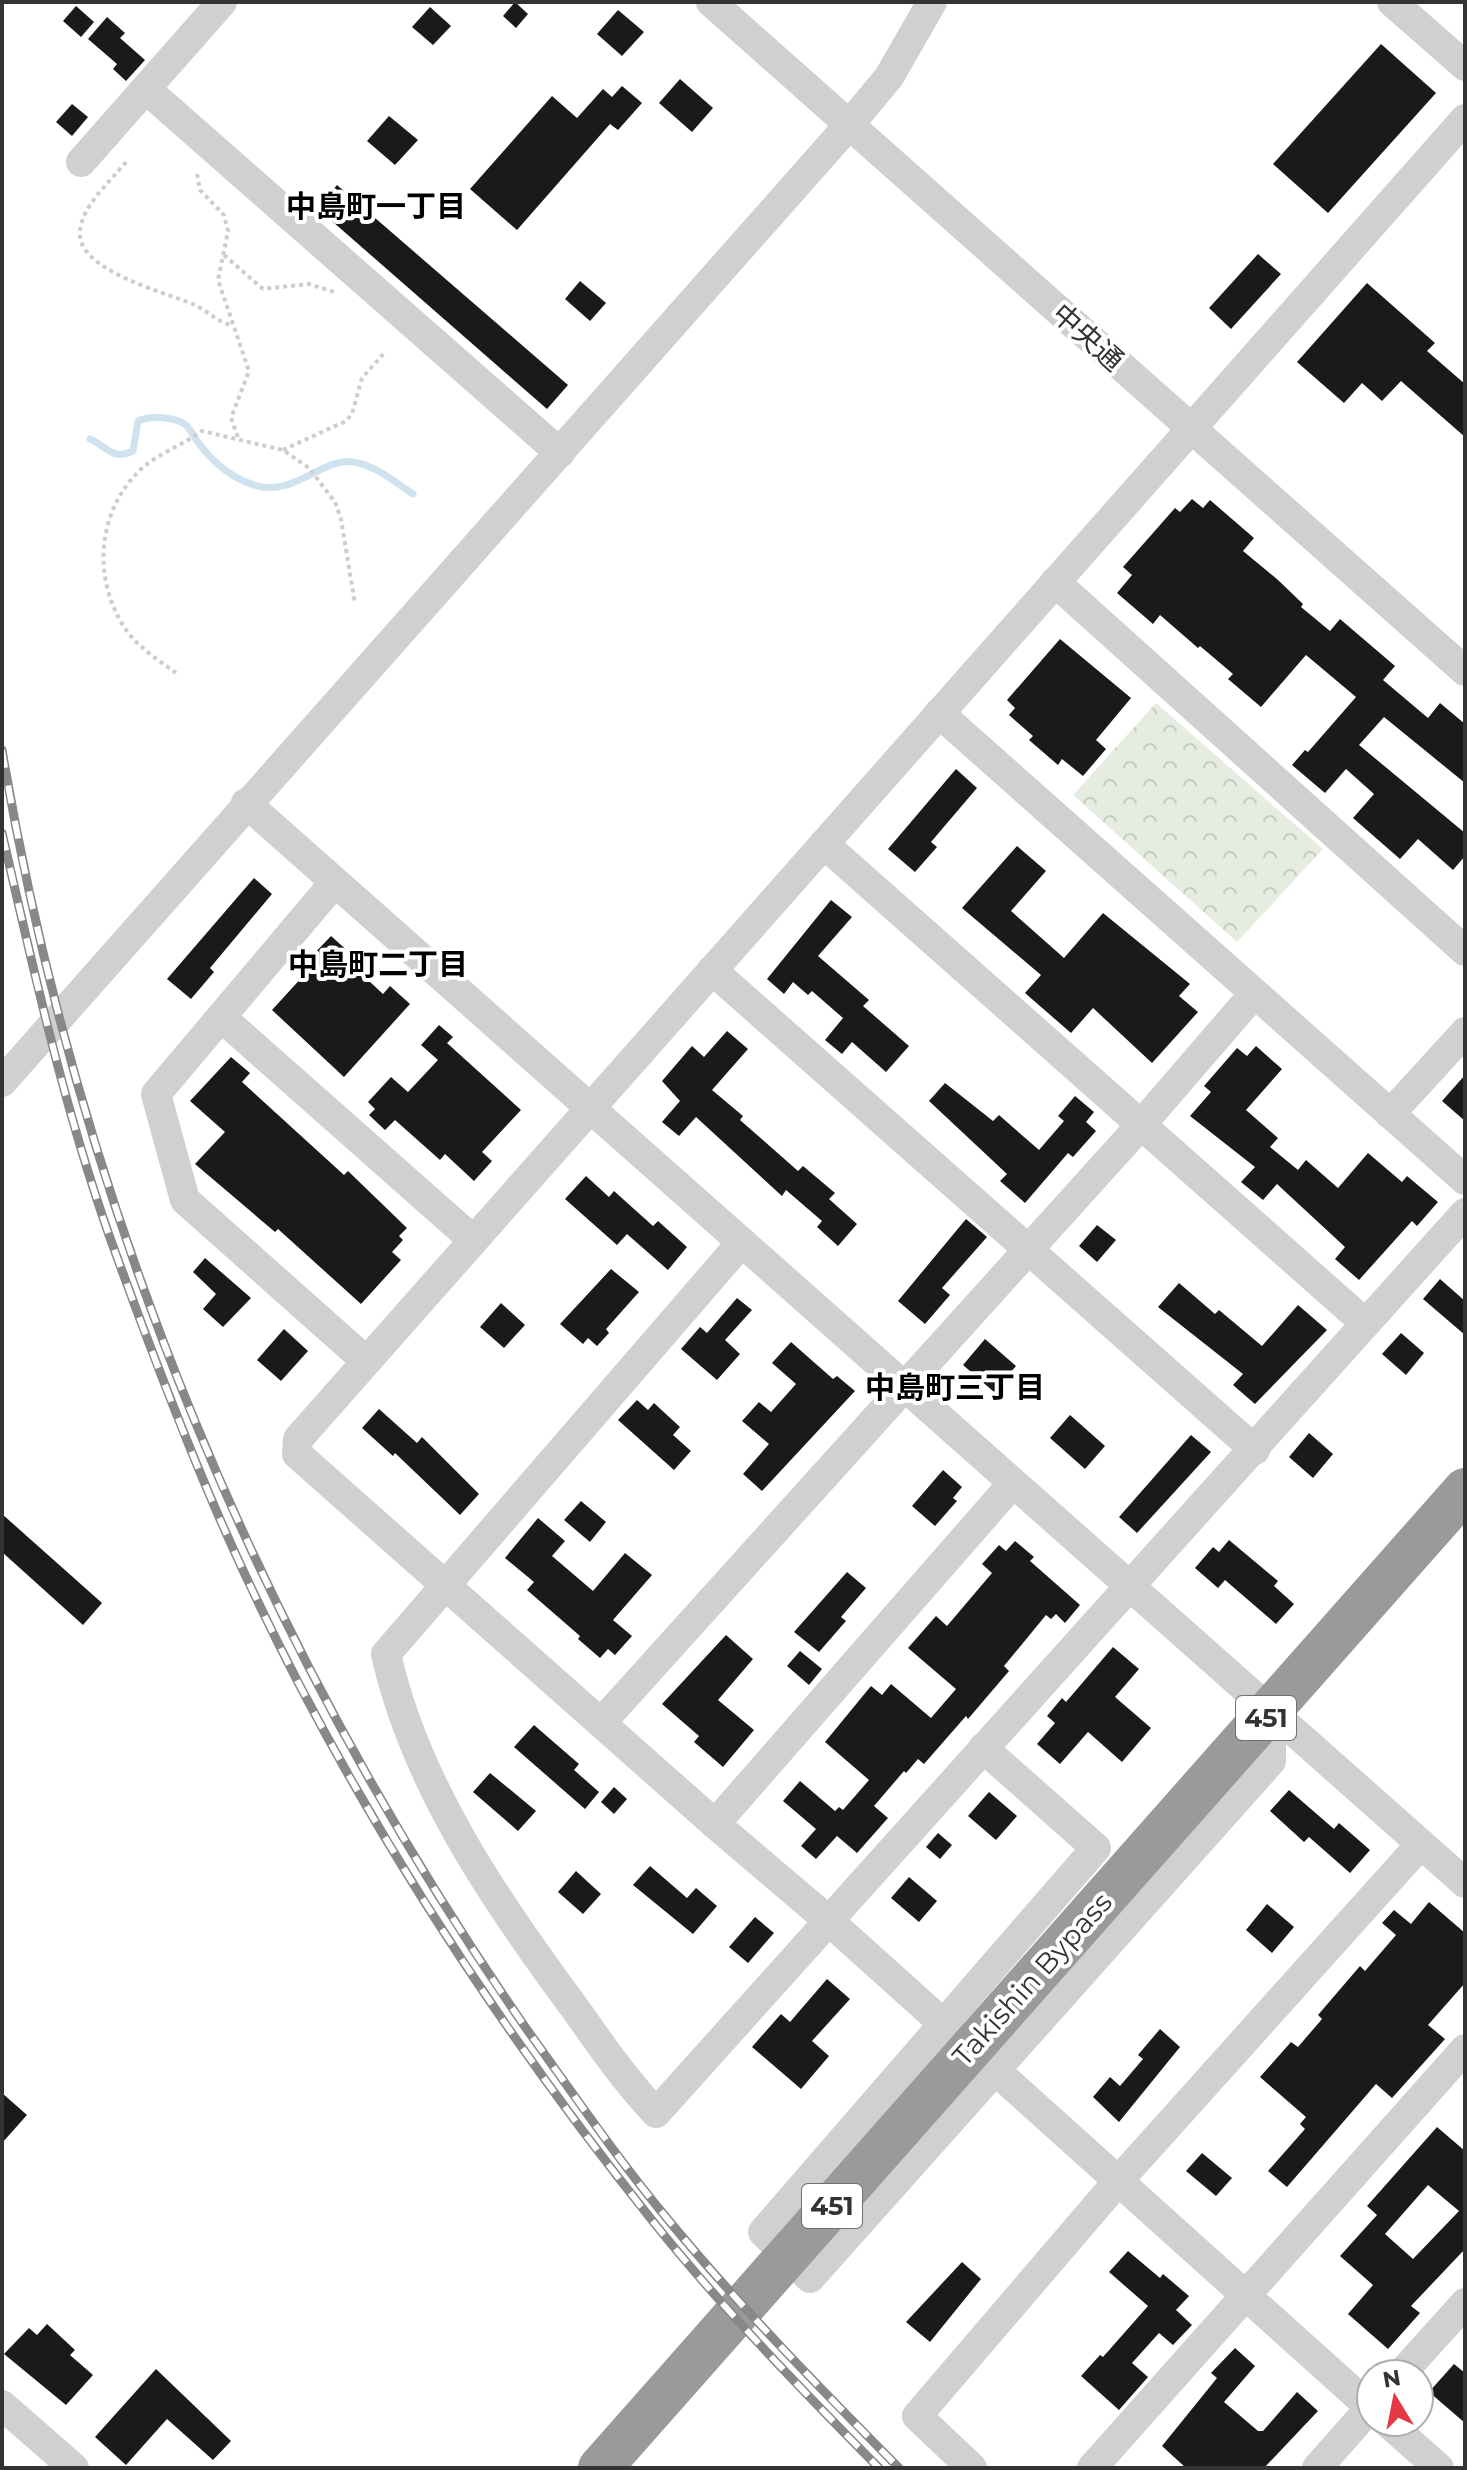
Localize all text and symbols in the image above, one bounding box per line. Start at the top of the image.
district label: 中島町一丁目 [286,188,466,225]
street label: 中央通 [1045,296,1131,378]
district label: 中島町二丁目 [288,946,468,983]
district label: 中島町三丁目 [865,1369,1045,1406]
road number: 451 [1236,1696,1296,1740]
street label: Takishin Bypass [945,1885,1119,2073]
road number: 451 [802,2184,862,2228]
north arrow [1355,2358,1435,2438]
text: N [1381,2364,1403,2394]

